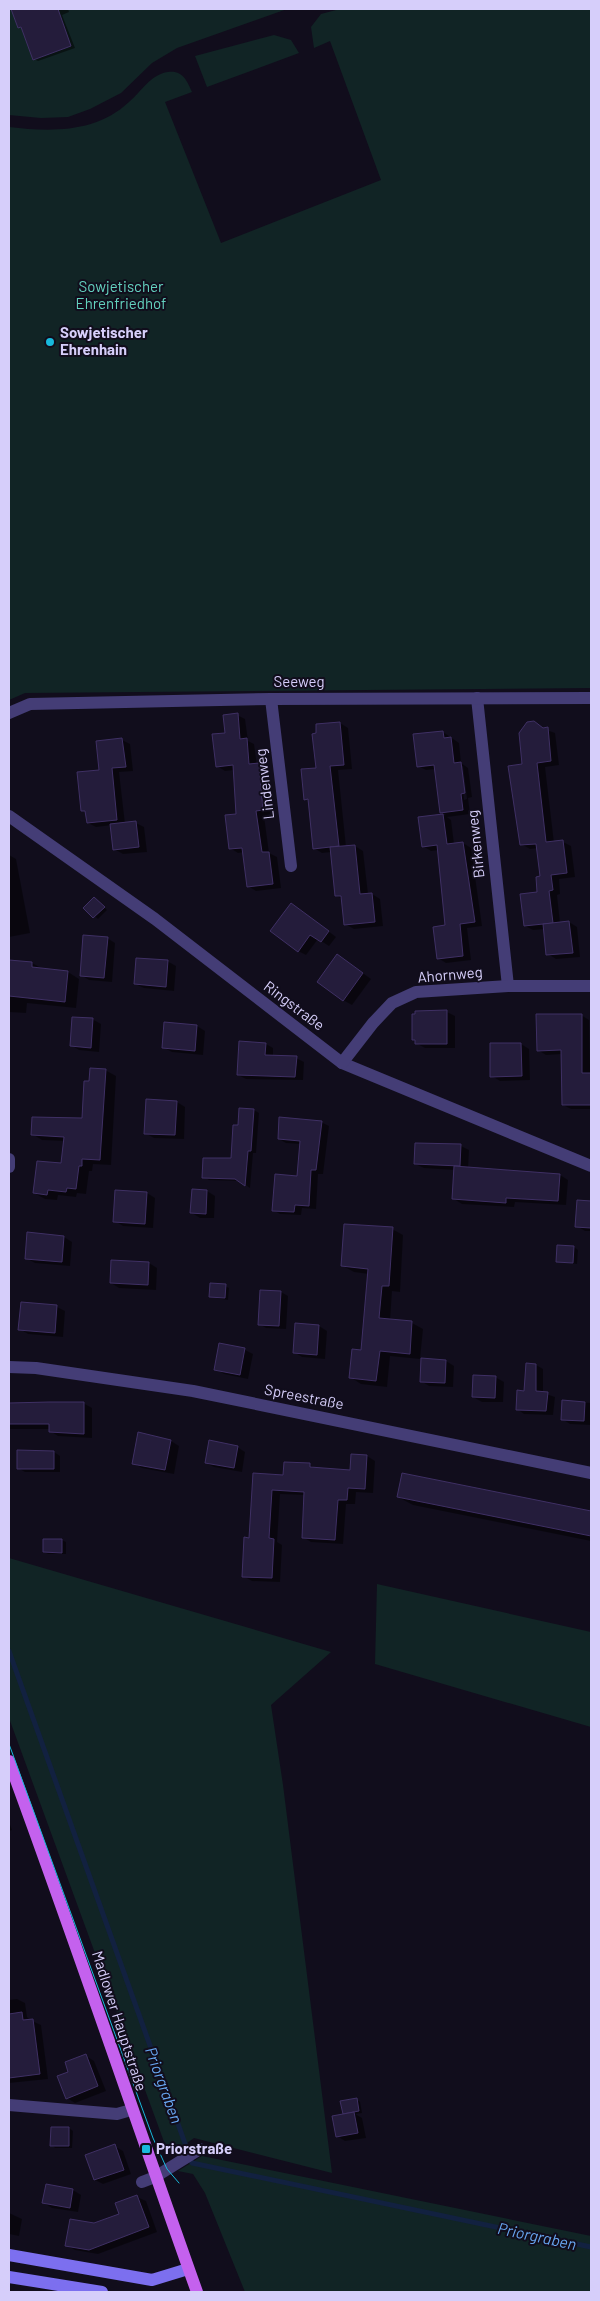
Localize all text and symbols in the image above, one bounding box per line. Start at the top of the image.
park label: Sowjetischer Ehrenfriedhof [76,277,166,312]
place label: Sowjetischer Ehrenhain [60,323,148,358]
marker: Sowjetischer Ehrenhain [44,336,56,348]
street label: Seeweg [273,672,325,690]
street label: Lindenweg [251,748,277,820]
street label: Birkenweg [462,809,488,879]
street label: Ahornweg [417,962,483,986]
street label: Ringstraße [261,977,328,1034]
street label: Spreestraße [263,1380,345,1413]
street label: Madlower Hauptstraße [89,1948,151,2093]
water label: Priorgraben [142,2044,187,2126]
place label: Priorstraße [156,2139,232,2157]
marker: Priorstraße [140,2143,152,2155]
water label: Priorgraben [496,2218,578,2253]

